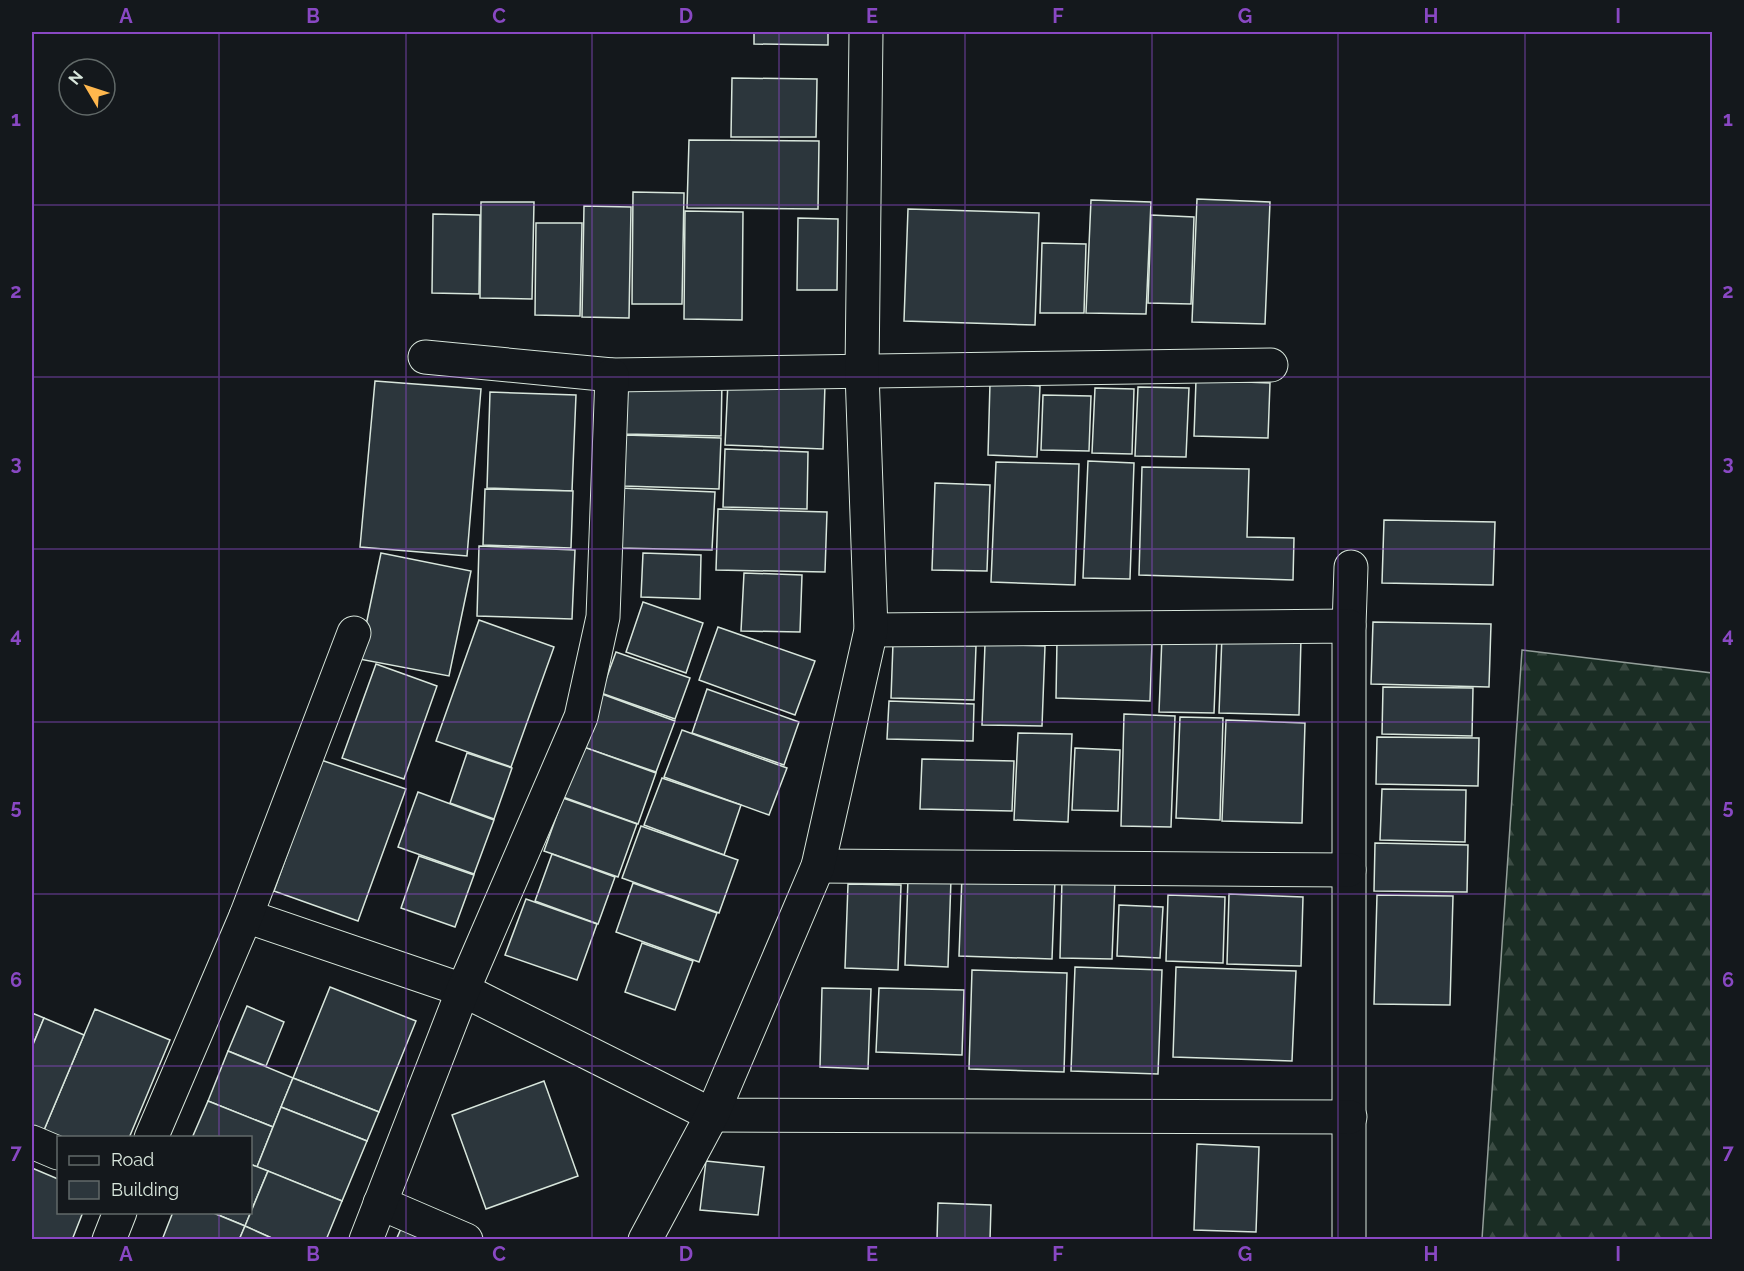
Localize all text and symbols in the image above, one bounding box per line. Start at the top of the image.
text: A [119,4,133,28]
text: B [306,4,320,28]
text: C [492,4,506,28]
text: D [679,4,693,28]
text: E [866,4,878,28]
text: F [1052,4,1064,28]
text: G [1238,4,1252,28]
text: H [1424,4,1438,28]
text: I [1615,4,1621,28]
north arrow [57,57,117,117]
text: N [65,67,87,89]
text: 1 [11,107,21,131]
text: 1 [1723,107,1733,131]
text: 2 [10,279,22,303]
text: 2 [1722,279,1734,303]
text: 3 [10,451,22,475]
text: 3 [1722,451,1734,475]
text: 4 [10,623,22,647]
text: 4 [1722,623,1734,647]
text: 5 [10,795,22,819]
text: 5 [1722,795,1734,819]
text: 6 [10,968,22,992]
text: 6 [1722,968,1734,992]
legend [57,1136,252,1214]
text: 7 [10,1140,22,1164]
text: 7 [1722,1140,1734,1164]
text: Road [111,1149,154,1170]
text: Building [111,1179,179,1200]
text: A [119,1242,133,1266]
text: B [306,1242,320,1266]
text: C [492,1242,506,1266]
text: D [679,1242,693,1266]
text: E [866,1242,878,1266]
text: F [1052,1242,1064,1266]
text: G [1238,1242,1252,1266]
text: H [1424,1242,1438,1266]
text: I [1615,1242,1621,1266]

